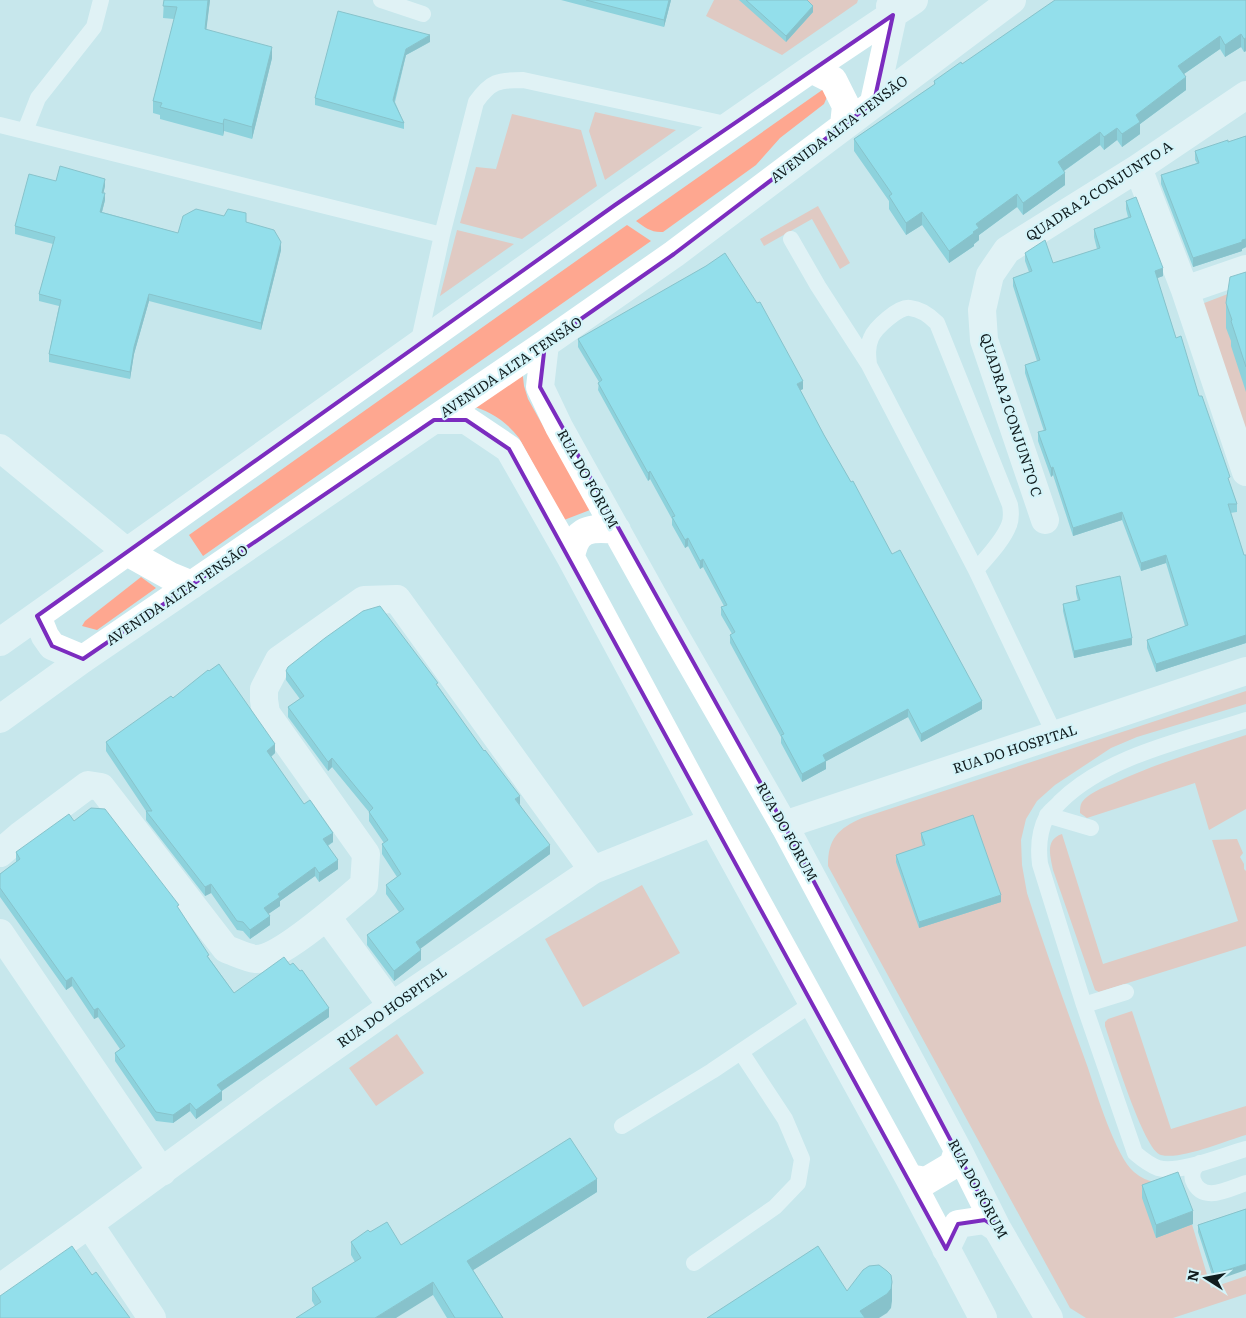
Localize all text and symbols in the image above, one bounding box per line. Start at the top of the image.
street label: AVENIDA ALTA TENSÃO [765,70,911,187]
street label: QUADRA 2 CONJUNTO A [1021,135,1176,245]
street label: AVENIDA ALTA TENSÃO [435,311,586,421]
street label: QUADRA 2 CONJUNTO C [976,330,1048,499]
street label: RUA DO FÓRUM [553,425,624,532]
street label: AVENIDA ALTA TENSÃO [101,539,252,649]
street label: RUA DO HOSPITAL [950,718,1080,778]
street label: RUA DO FÓRUM [752,778,823,885]
street label: RUA DO HOSPITAL [332,961,450,1052]
street label: RUA DO FÓRUM [944,1135,1014,1242]
north arrow [1181,1253,1231,1303]
text: N [1181,1267,1203,1283]

